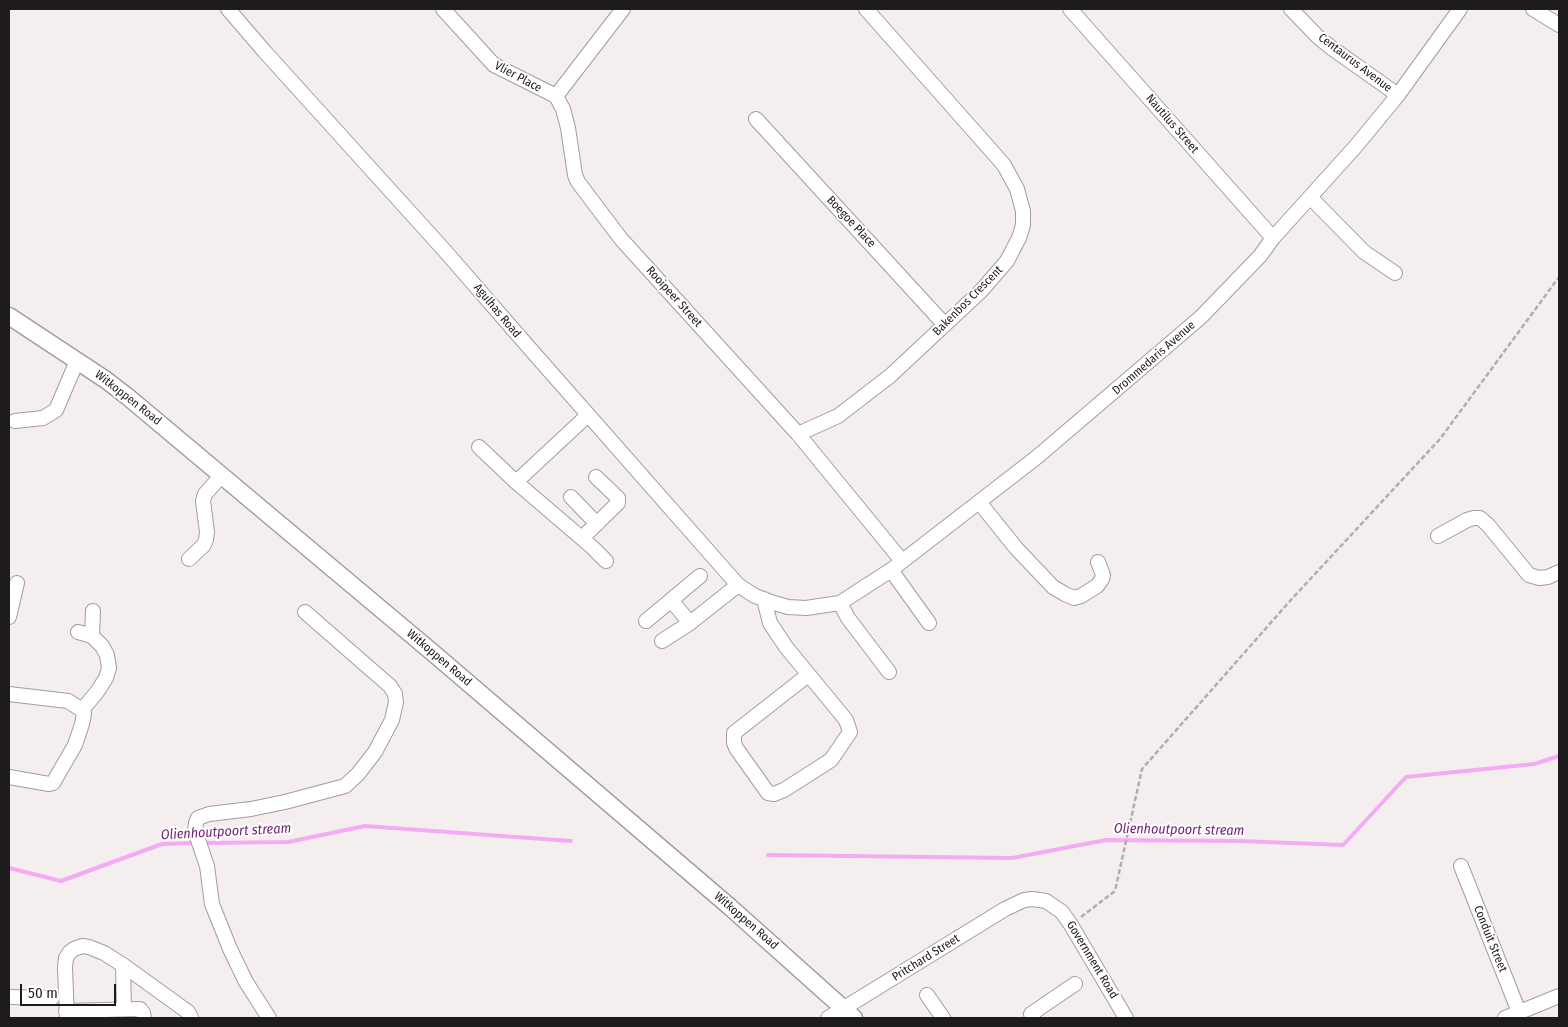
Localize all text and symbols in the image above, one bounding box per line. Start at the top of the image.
street label: Centaurus Avenue [1315,31,1395,95]
street label: Vlier Place [492,59,544,95]
street label: Nautilus Street [1143,92,1201,156]
street label: Boegoe Place [823,193,879,251]
street label: Bakenbos Crescent [930,263,1006,339]
street label: Rooipeer Street [643,264,705,330]
street label: Agulhas Road [470,281,524,341]
street label: Drommedaris Avenue [1110,318,1198,398]
street label: Witkoppen Road [92,368,164,428]
street label: Witkoppen Road [404,627,474,689]
water label: Olienhoutpoort stream [160,820,292,844]
water label: Olienhoutpoort stream [1114,820,1244,840]
street label: Witkoppen Road [711,889,781,953]
street label: Conduit Street [1470,904,1510,974]
street label: Government Road [1063,919,1121,1001]
street label: Pritchard Street [890,932,962,984]
scale bar [22,974,119,1006]
text: 50 m [28,984,58,1002]

